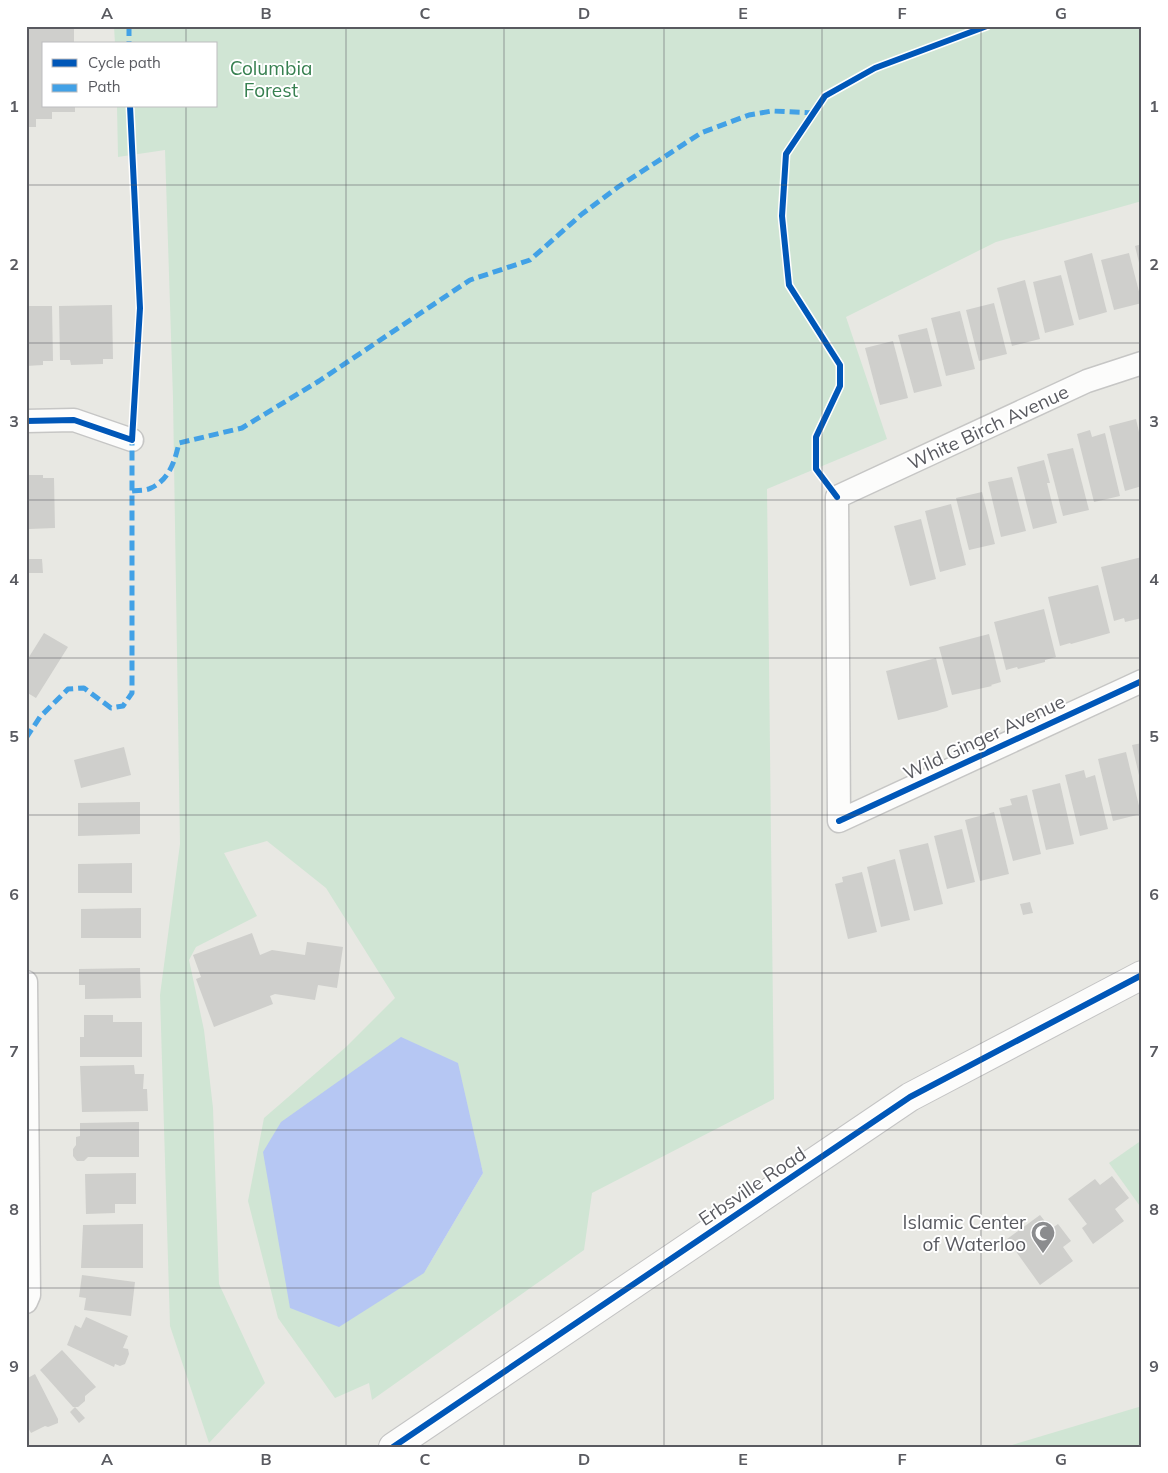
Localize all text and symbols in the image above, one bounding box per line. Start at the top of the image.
text: A [101,3,113,23]
text: B [260,3,272,23]
text: C [420,3,431,23]
text: D [578,3,590,23]
text: E [738,3,748,23]
text: F [897,3,907,23]
text: G [1055,3,1067,23]
legend [42,42,218,108]
text: Cycle path [88,53,161,72]
park label: Columbia Forest [230,56,312,102]
text: Path [88,77,120,96]
text: 1 [9,96,19,116]
text: 1 [1149,96,1159,116]
text: 2 [9,254,19,274]
text: 2 [1149,254,1159,274]
street label: White Birch Avenue [904,379,1072,475]
text: 3 [9,411,19,431]
text: 3 [1149,411,1159,431]
text: 4 [9,569,19,589]
text: 4 [1149,569,1159,589]
street label: Wild Ginger Avenue [899,689,1069,785]
text: 5 [9,726,19,746]
text: 5 [1149,726,1159,746]
text: 6 [9,884,19,904]
text: 6 [1149,884,1159,904]
text: 7 [9,1041,19,1061]
text: 7 [1149,1041,1159,1061]
street label: Erbsville Road [694,1141,810,1231]
text: 8 [9,1199,19,1219]
text: 8 [1149,1199,1159,1219]
place label: Islamic Center of Waterloo [903,1210,1026,1256]
mosque icon: Islamic Center of Waterloo [1030,1220,1056,1254]
text: 9 [9,1356,19,1376]
text: 9 [1149,1356,1159,1376]
text: A [101,1449,113,1469]
text: B [260,1449,272,1469]
text: C [420,1449,431,1469]
text: D [578,1449,590,1469]
text: E [738,1449,748,1469]
text: F [897,1449,907,1469]
text: G [1055,1449,1067,1469]

